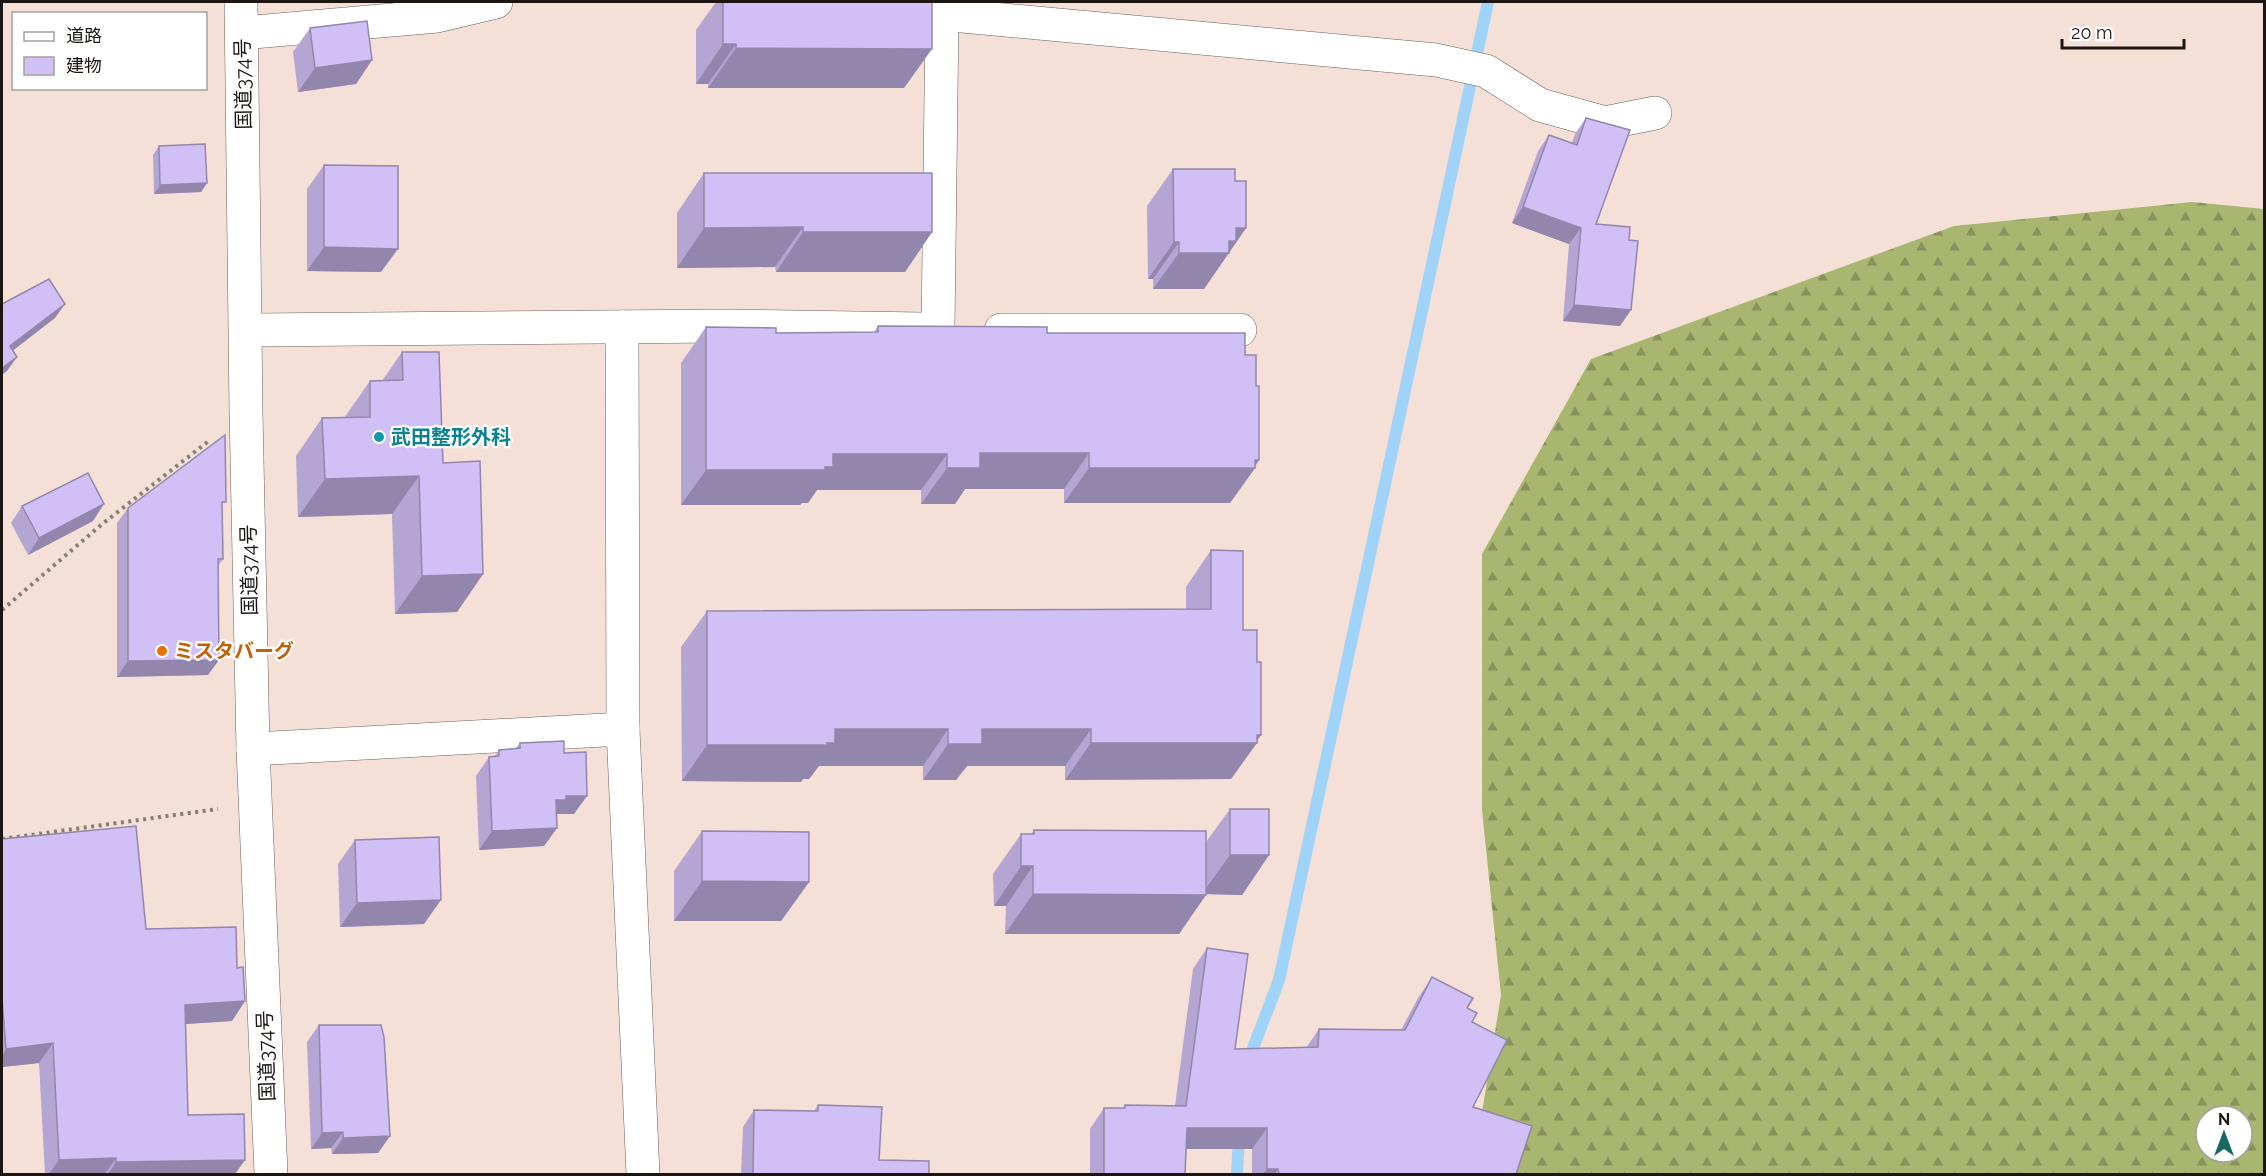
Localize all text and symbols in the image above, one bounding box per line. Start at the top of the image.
legend [12,12,207,90]
scale bar [2062,12,2184,50]
text: 20 m [2071,22,2113,43]
text: 道路 [66,25,102,46]
street label: 国道374号 [230,38,256,130]
text: 建物 [66,55,102,76]
place label: 武田整形外科 [391,425,511,449]
marker: 武田整形外科 [372,430,386,444]
street label: 国道374号 [236,524,262,616]
place label: ミスタバーグ [174,639,294,663]
marker: ミスタバーグ [155,644,169,658]
street label: 国道374号 [252,1010,280,1102]
north arrow [2194,1104,2254,1164]
text: N [2218,1110,2230,1129]

